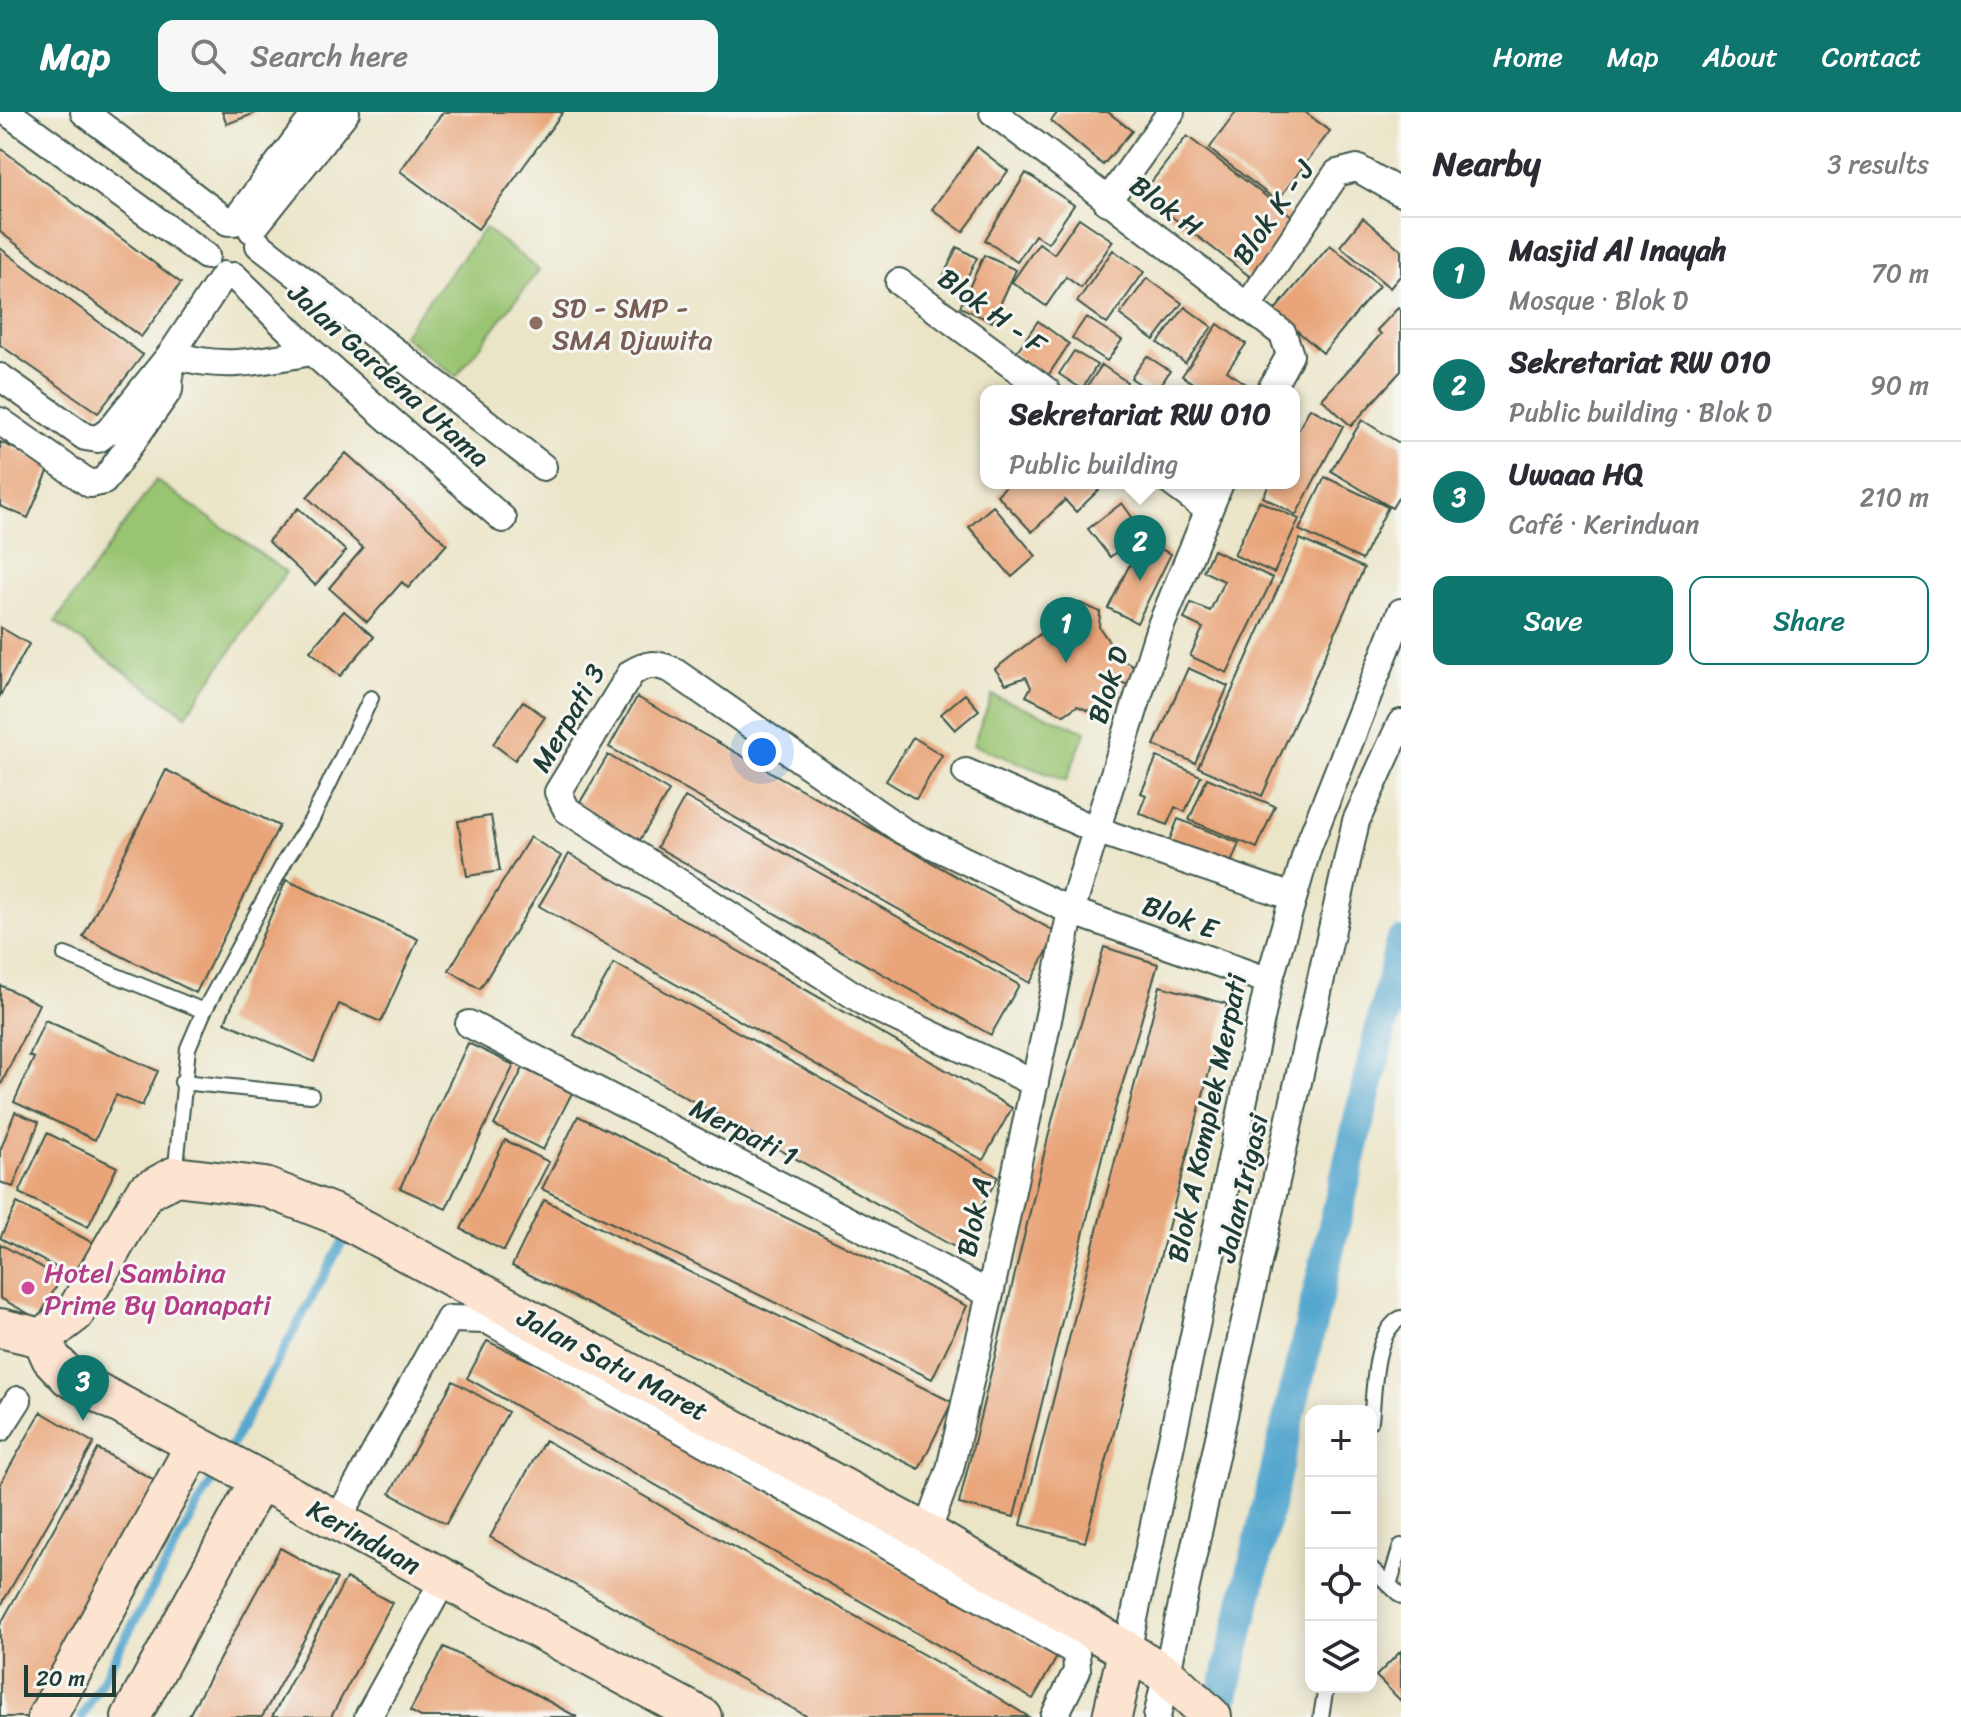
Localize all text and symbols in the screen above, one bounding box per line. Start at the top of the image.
search box [158,20,718,92]
text: Map [40,23,110,90]
text: Search here [250,29,408,83]
text: Home [1493,32,1563,81]
text: Map [1607,32,1658,81]
text: About [1702,32,1778,81]
text: Contact [1822,32,1921,81]
icon: search [186,34,230,78]
text: Nearby [1433,134,1541,194]
text: 3 results [1827,141,1929,187]
street label: Blok K - J [1219,148,1328,275]
street label: Blok H [1119,162,1214,250]
text: Masjid Al Inayah [1509,223,1727,277]
text: 1 [1453,250,1465,296]
text: 70 m [1871,250,1929,296]
street label: Blok H - F [927,255,1058,368]
street label: Jalan Gardena Utama [275,269,502,480]
text: Mosque · Blok D [1509,277,1688,323]
place label: SD - SMP - SMA Djuwita [552,283,712,364]
marker: SD - SMP - SMA Djuwita [527,314,545,332]
text: Sekretariat RW 010 [1509,335,1771,389]
text: 2 [1451,362,1467,408]
text: 90 m [1870,362,1929,408]
popup [980,385,1300,489]
text: Sekretariat RW 010 [1009,387,1271,441]
text: Public building · Blok D [1509,389,1772,435]
text: Public building [1009,441,1178,487]
text: Uwaaa HQ [1509,447,1643,501]
text: 3 [1452,474,1466,520]
text: 210 m [1860,474,1929,520]
text: Café · Kerinduan [1509,501,1699,547]
pin: 2 [1114,515,1166,581]
button: Save [1433,576,1673,665]
button: Share [1689,576,1929,665]
pin: 1 [1040,597,1092,663]
street label: Blok D [1073,640,1143,730]
street label: Merpati 3 [517,654,619,782]
your location [742,732,782,772]
street label: Blok E [1135,881,1226,954]
street label: Blok A Komplek Merpati [1152,968,1262,1267]
street label: Merpati 1 [681,1084,807,1180]
street label: Jalan Irigasi [1201,1108,1283,1268]
street label: Blok A [942,1173,1006,1261]
place label: Hotel Sambina Prime By Danapati [44,1248,272,1329]
marker: Hotel Sambina Prime By Danapati [19,1279,37,1297]
street label: Jalan Satu Maret [508,1292,718,1435]
pin: 3 [57,1355,109,1421]
map controls [1305,1405,1377,1693]
button: + [1305,1405,1377,1477]
button: − [1305,1477,1377,1549]
street label: Kerinduan [298,1485,430,1589]
button: locate [1305,1549,1377,1621]
button: layers [1305,1621,1377,1693]
text: 20 m [36,1659,85,1698]
scale bar [24,1661,116,1697]

